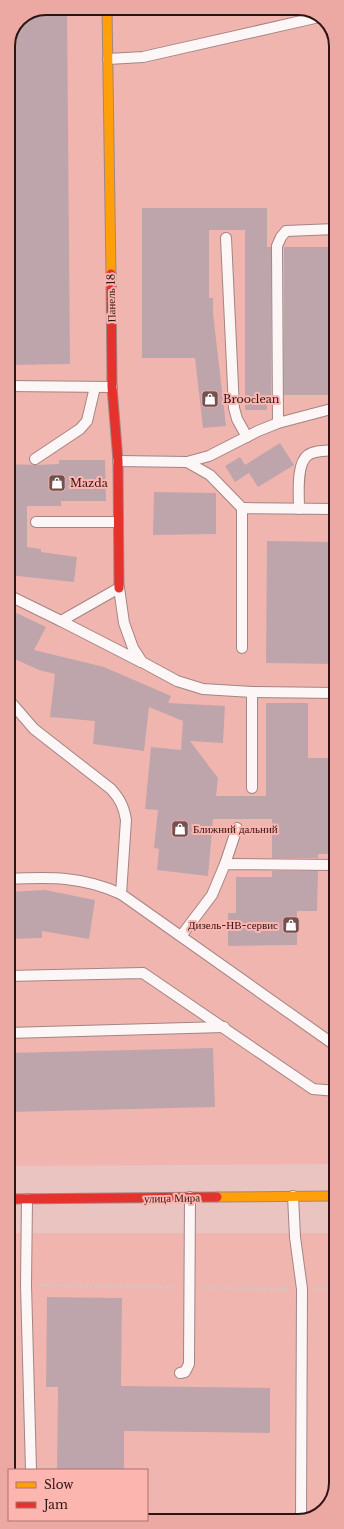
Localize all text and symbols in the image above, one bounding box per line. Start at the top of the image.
street label: Панель 18 [104,273,118,323]
shop icon: Brooсlean [200,389,220,409]
place label: Brooсlean [223,392,280,406]
shop icon: Mazda [47,473,67,493]
place label: Mazda [70,476,109,490]
shop icon: Ближний дальний [170,819,190,839]
place label: Ближний дальний [193,822,278,836]
shop icon: Дизель-НВ-сервис [281,915,301,935]
place label: Дизель-НВ-сервис [188,918,278,932]
street label: улица Мира [144,1191,200,1205]
legend [8,1469,148,1521]
text: Slow [44,1477,74,1492]
text: Jam [42,1497,68,1512]

